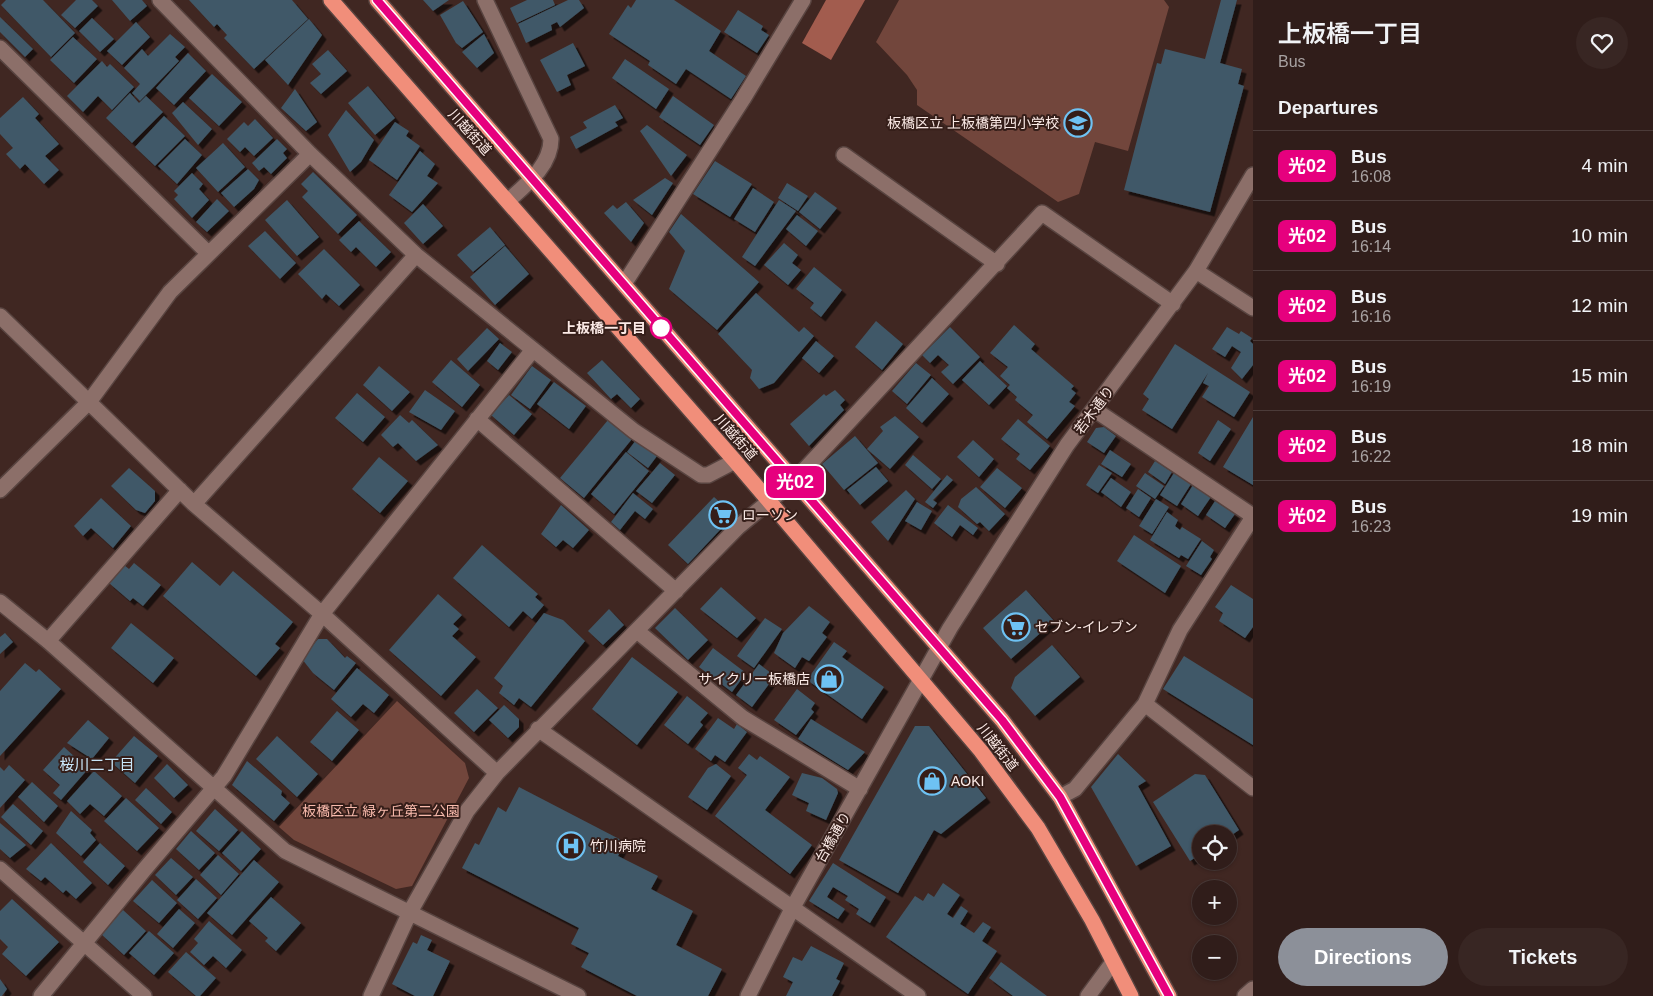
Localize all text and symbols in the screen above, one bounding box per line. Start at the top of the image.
button: heart [1576,17,1628,69]
text: 上板橋一丁目 [1278,20,1422,47]
text: Bus [1278,53,1306,70]
text: Departures [1278,97,1378,118]
street label: 川越街道 [445,106,495,158]
school or university icon: 板橋区立 上板橋第四小学校 [1063,108,1093,138]
place label: 板橋区立 上板橋第四小学校 [887,115,1059,131]
text: Bus [1351,146,1387,167]
text: 4 min [1582,155,1628,176]
text: 光02 [1288,156,1326,176]
text: 16:08 [1351,168,1391,185]
text: Bus [1351,216,1387,237]
text: 10 min [1571,225,1628,246]
text: 光02 [1288,226,1326,246]
text: 16:14 [1351,238,1391,255]
text: Bus [1351,286,1387,307]
text: 12 min [1571,295,1628,316]
text: 光02 [1288,296,1326,316]
text: 16:16 [1351,308,1391,325]
marker: 上板橋一丁目 [650,317,672,339]
place label: 上板橋一丁目 [562,320,646,336]
text: Bus [1351,356,1387,377]
text: 15 min [1571,365,1628,386]
text: 光02 [1288,366,1326,386]
text: 16:19 [1351,378,1391,395]
street label: 若木通り [1071,383,1117,437]
street label: 川越街道 [712,411,760,463]
text: Bus [1351,426,1387,447]
text: 18 min [1571,435,1628,456]
text: 光02 [1288,436,1326,456]
text: 16:22 [1351,448,1391,465]
line badge: 光02 [766,466,824,498]
text: 光02 [776,472,814,492]
text: Bus [1351,496,1387,517]
supermarket icon: ローソン [708,500,738,530]
text: 19 min [1571,505,1628,526]
text: 光02 [1288,506,1326,526]
place label: ローソン [742,507,798,523]
text: 16:23 [1351,518,1391,535]
supermarket icon: セブン-イレブン [1001,612,1031,642]
place label: セブン-イレブン [1035,619,1138,635]
shop icon: サイクリー板橋店 [814,664,844,694]
place label: サイクリー板橋店 [698,671,810,687]
street label: 川越街道 [974,720,1022,774]
district label: 桜川二丁目 [59,756,135,773]
shop icon: AOKI [917,766,947,796]
place label: AOKI [951,773,984,789]
park label: 板橋区立 緑ヶ丘第二公園 [302,803,460,819]
street label: 台橋通り [812,809,854,865]
map controls [1192,825,1237,980]
button: locate [1192,825,1237,870]
hospital icon: 竹川病院 [556,831,586,861]
place label: 竹川病院 [590,838,646,854]
button: + [1192,880,1237,925]
button: Directions [1278,928,1448,986]
button: Tickets [1458,928,1628,986]
button: − [1192,935,1237,980]

